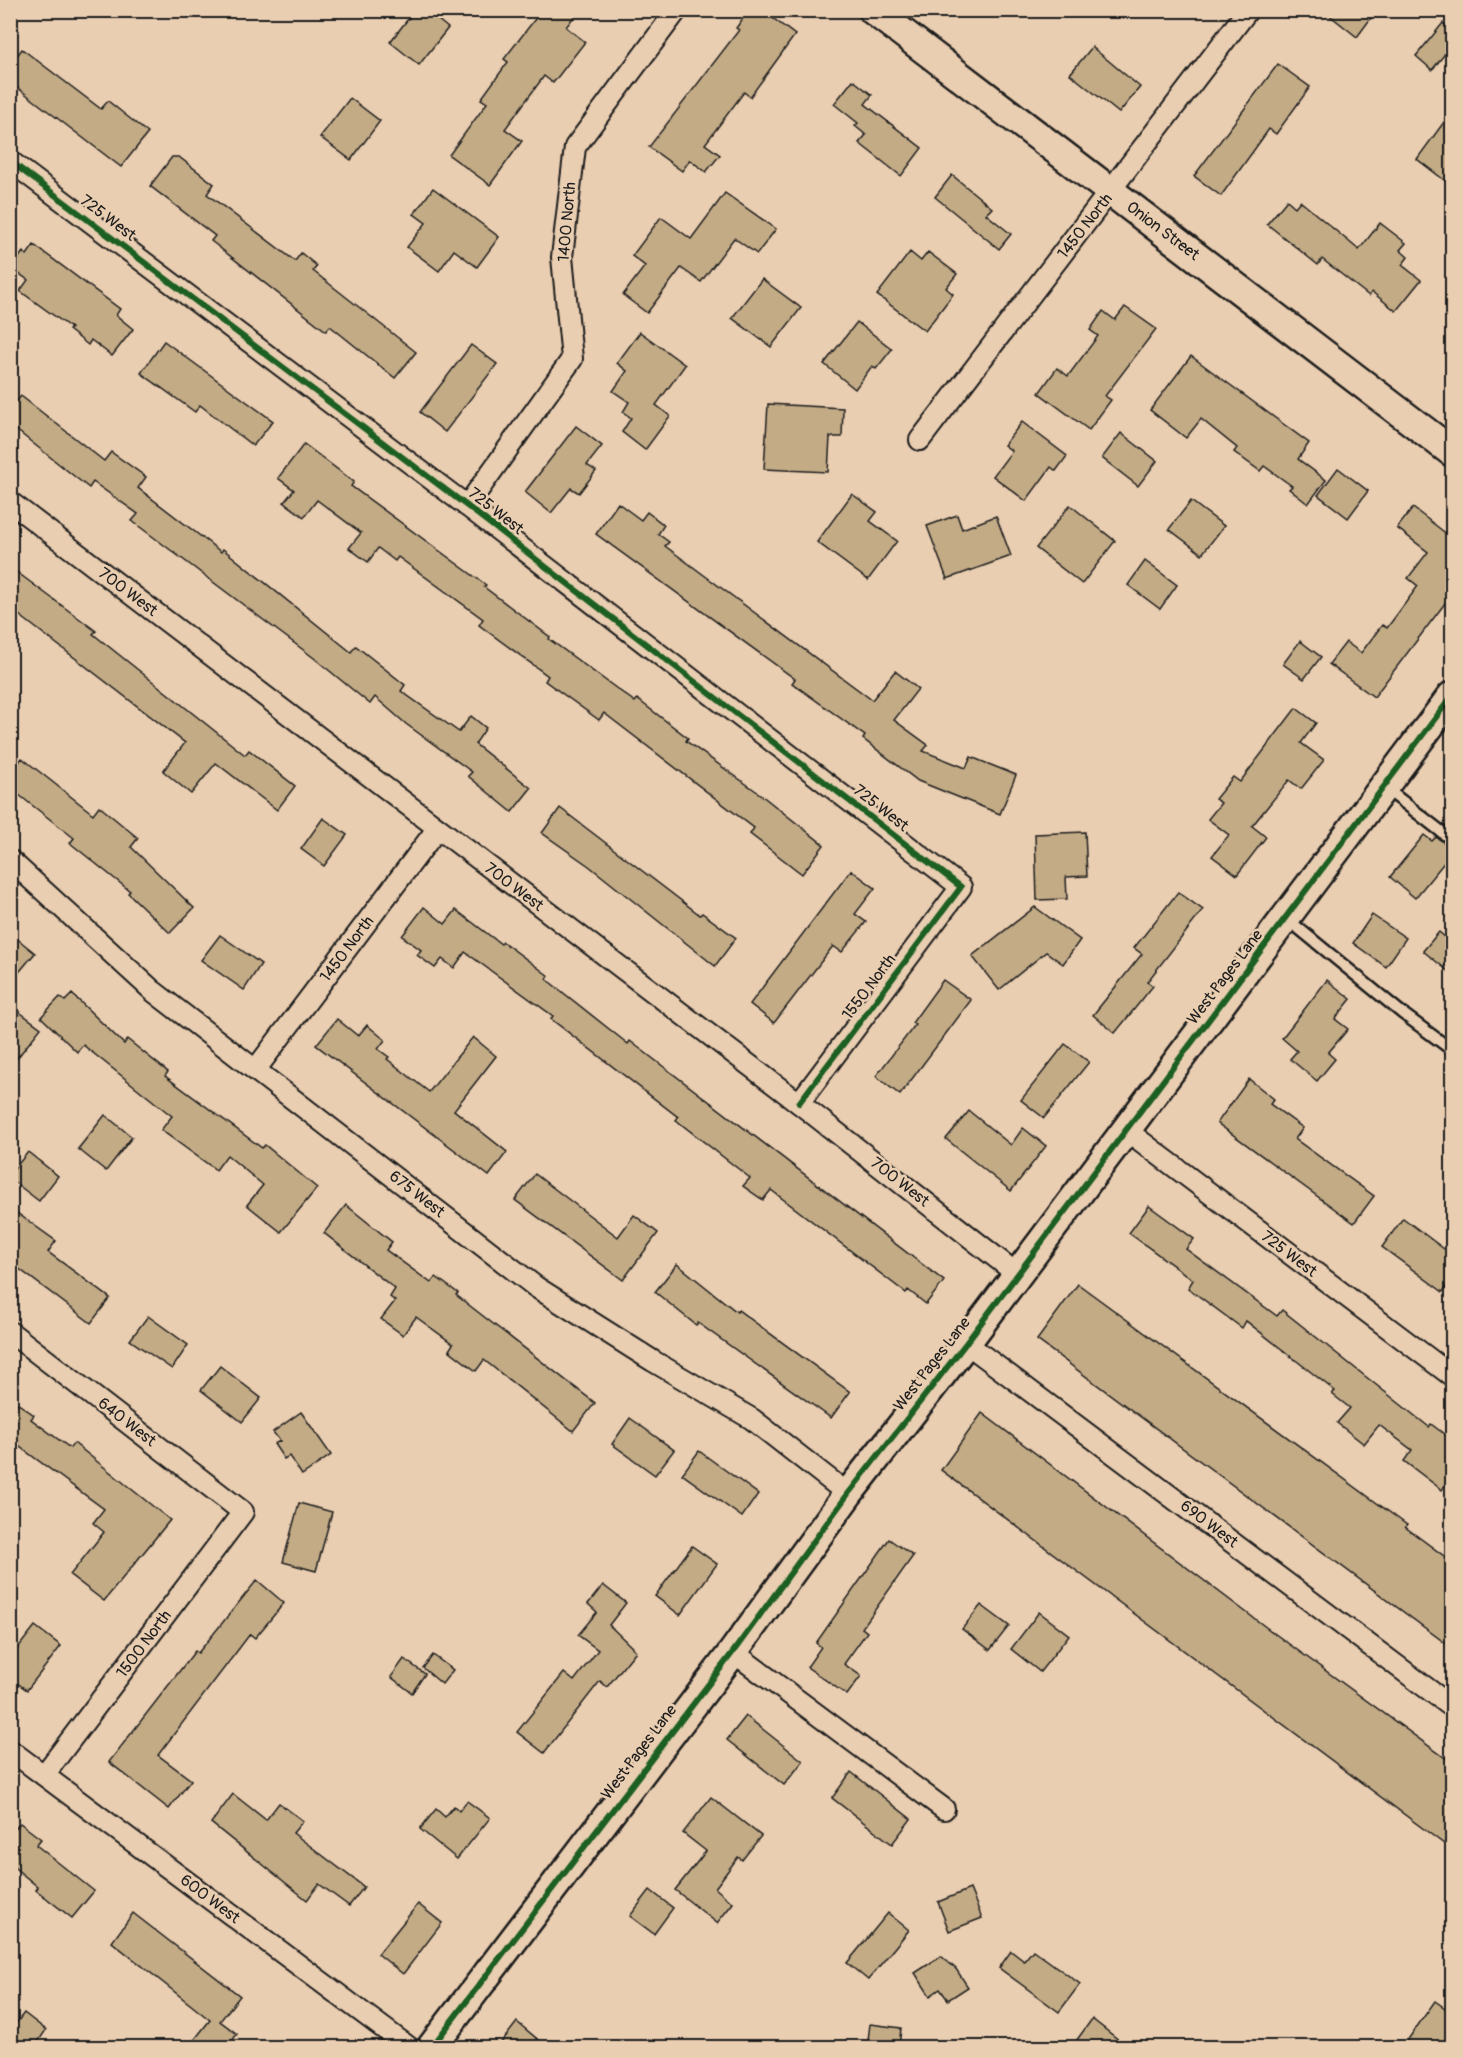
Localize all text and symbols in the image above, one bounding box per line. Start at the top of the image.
street label: 1400 North [554,181,580,263]
street label: 1450 North [1053,189,1117,263]
street label: 725 West [76,191,140,246]
street label: Onion Street [1122,197,1204,265]
street label: 725 West [464,483,528,539]
street label: 700 West [94,563,162,621]
street label: 725 West [849,780,913,836]
street label: 700 West [480,858,548,916]
street label: 1450 North [316,912,378,986]
street label: West Pages Lane [1183,925,1267,1028]
street label: 1550 North [838,950,900,1024]
street label: 700 West [867,1153,934,1211]
street label: 675 West [385,1166,449,1222]
street label: 725 West [1257,1227,1321,1282]
street label: West Pages Lane [889,1313,975,1415]
street label: 640 West [94,1393,160,1451]
street label: 690 West [1176,1496,1242,1553]
street label: 1500 North [112,1606,176,1682]
street label: West Pages Lane [597,1700,681,1803]
street label: 600 West [176,1870,244,1928]

